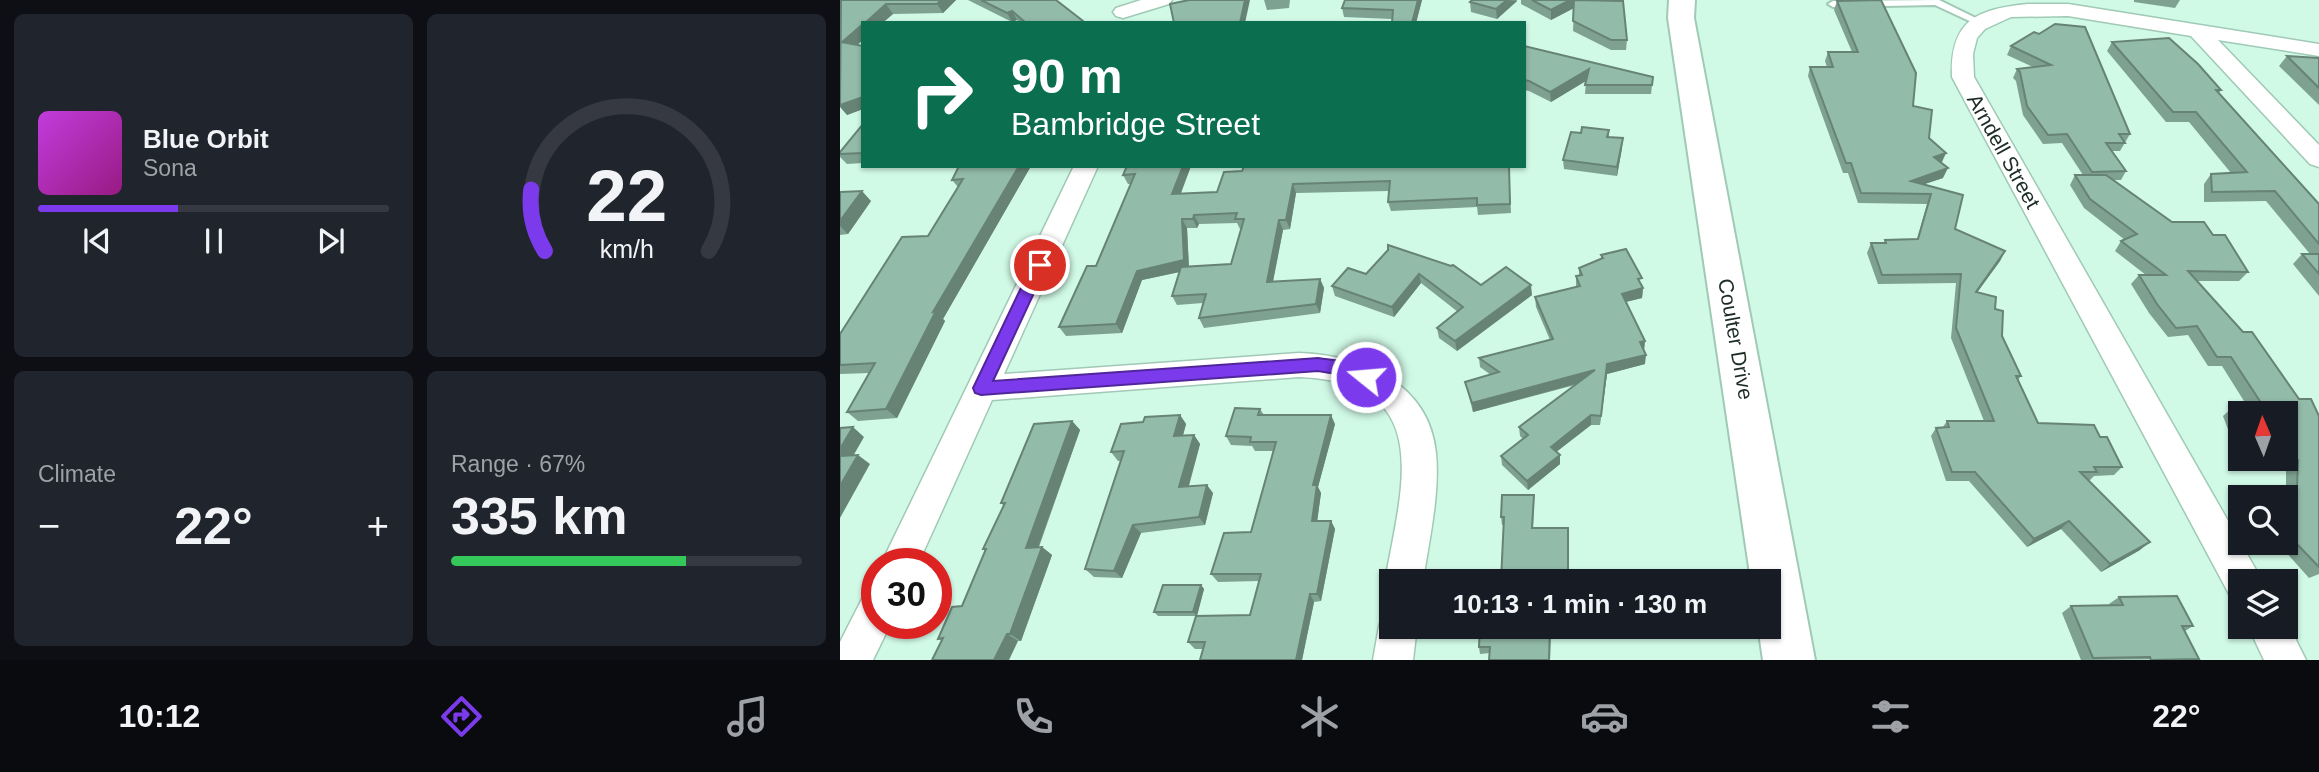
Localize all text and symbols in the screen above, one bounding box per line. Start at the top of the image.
icon: right [896,49,987,140]
text: 90 m [1011,49,1123,103]
street label: Arndell Street [1963,90,2045,212]
text: Bambridge Street [1011,106,1260,142]
text: Blue Orbit [143,124,269,154]
text: Sona [143,155,197,181]
text: 22 [586,156,667,237]
icon: previous [78,222,116,260]
icon: pause [195,222,233,260]
icon: next [312,222,350,260]
text: km/h [599,235,654,263]
pin [1010,235,1070,295]
icon: arrive [1021,246,1059,284]
street label: Coulter Drive [1714,277,1758,401]
position arrow [1329,340,1403,414]
north arrow [2228,401,2298,471]
map controls [2228,401,2298,639]
text: Range · 67% [451,451,585,477]
text: Climate [38,461,116,487]
button: search [2228,485,2298,555]
text: 335 km [451,487,627,545]
text: 22° [174,497,253,555]
text: − [38,505,60,547]
text: + [367,505,389,547]
speed limit sign: 30 [861,548,952,639]
button: layers [2228,569,2298,639]
text: 10:13 · 1 min · 130 m [1453,589,1707,619]
icon: directions [437,692,486,741]
icon: music [723,692,772,741]
icon: phone [1009,692,1058,741]
icon: climate [1295,692,1344,741]
icon: car [1580,692,1629,741]
icon: filters [1866,692,1915,741]
text: 10:12 [118,698,200,734]
text: 22° [2152,698,2201,734]

